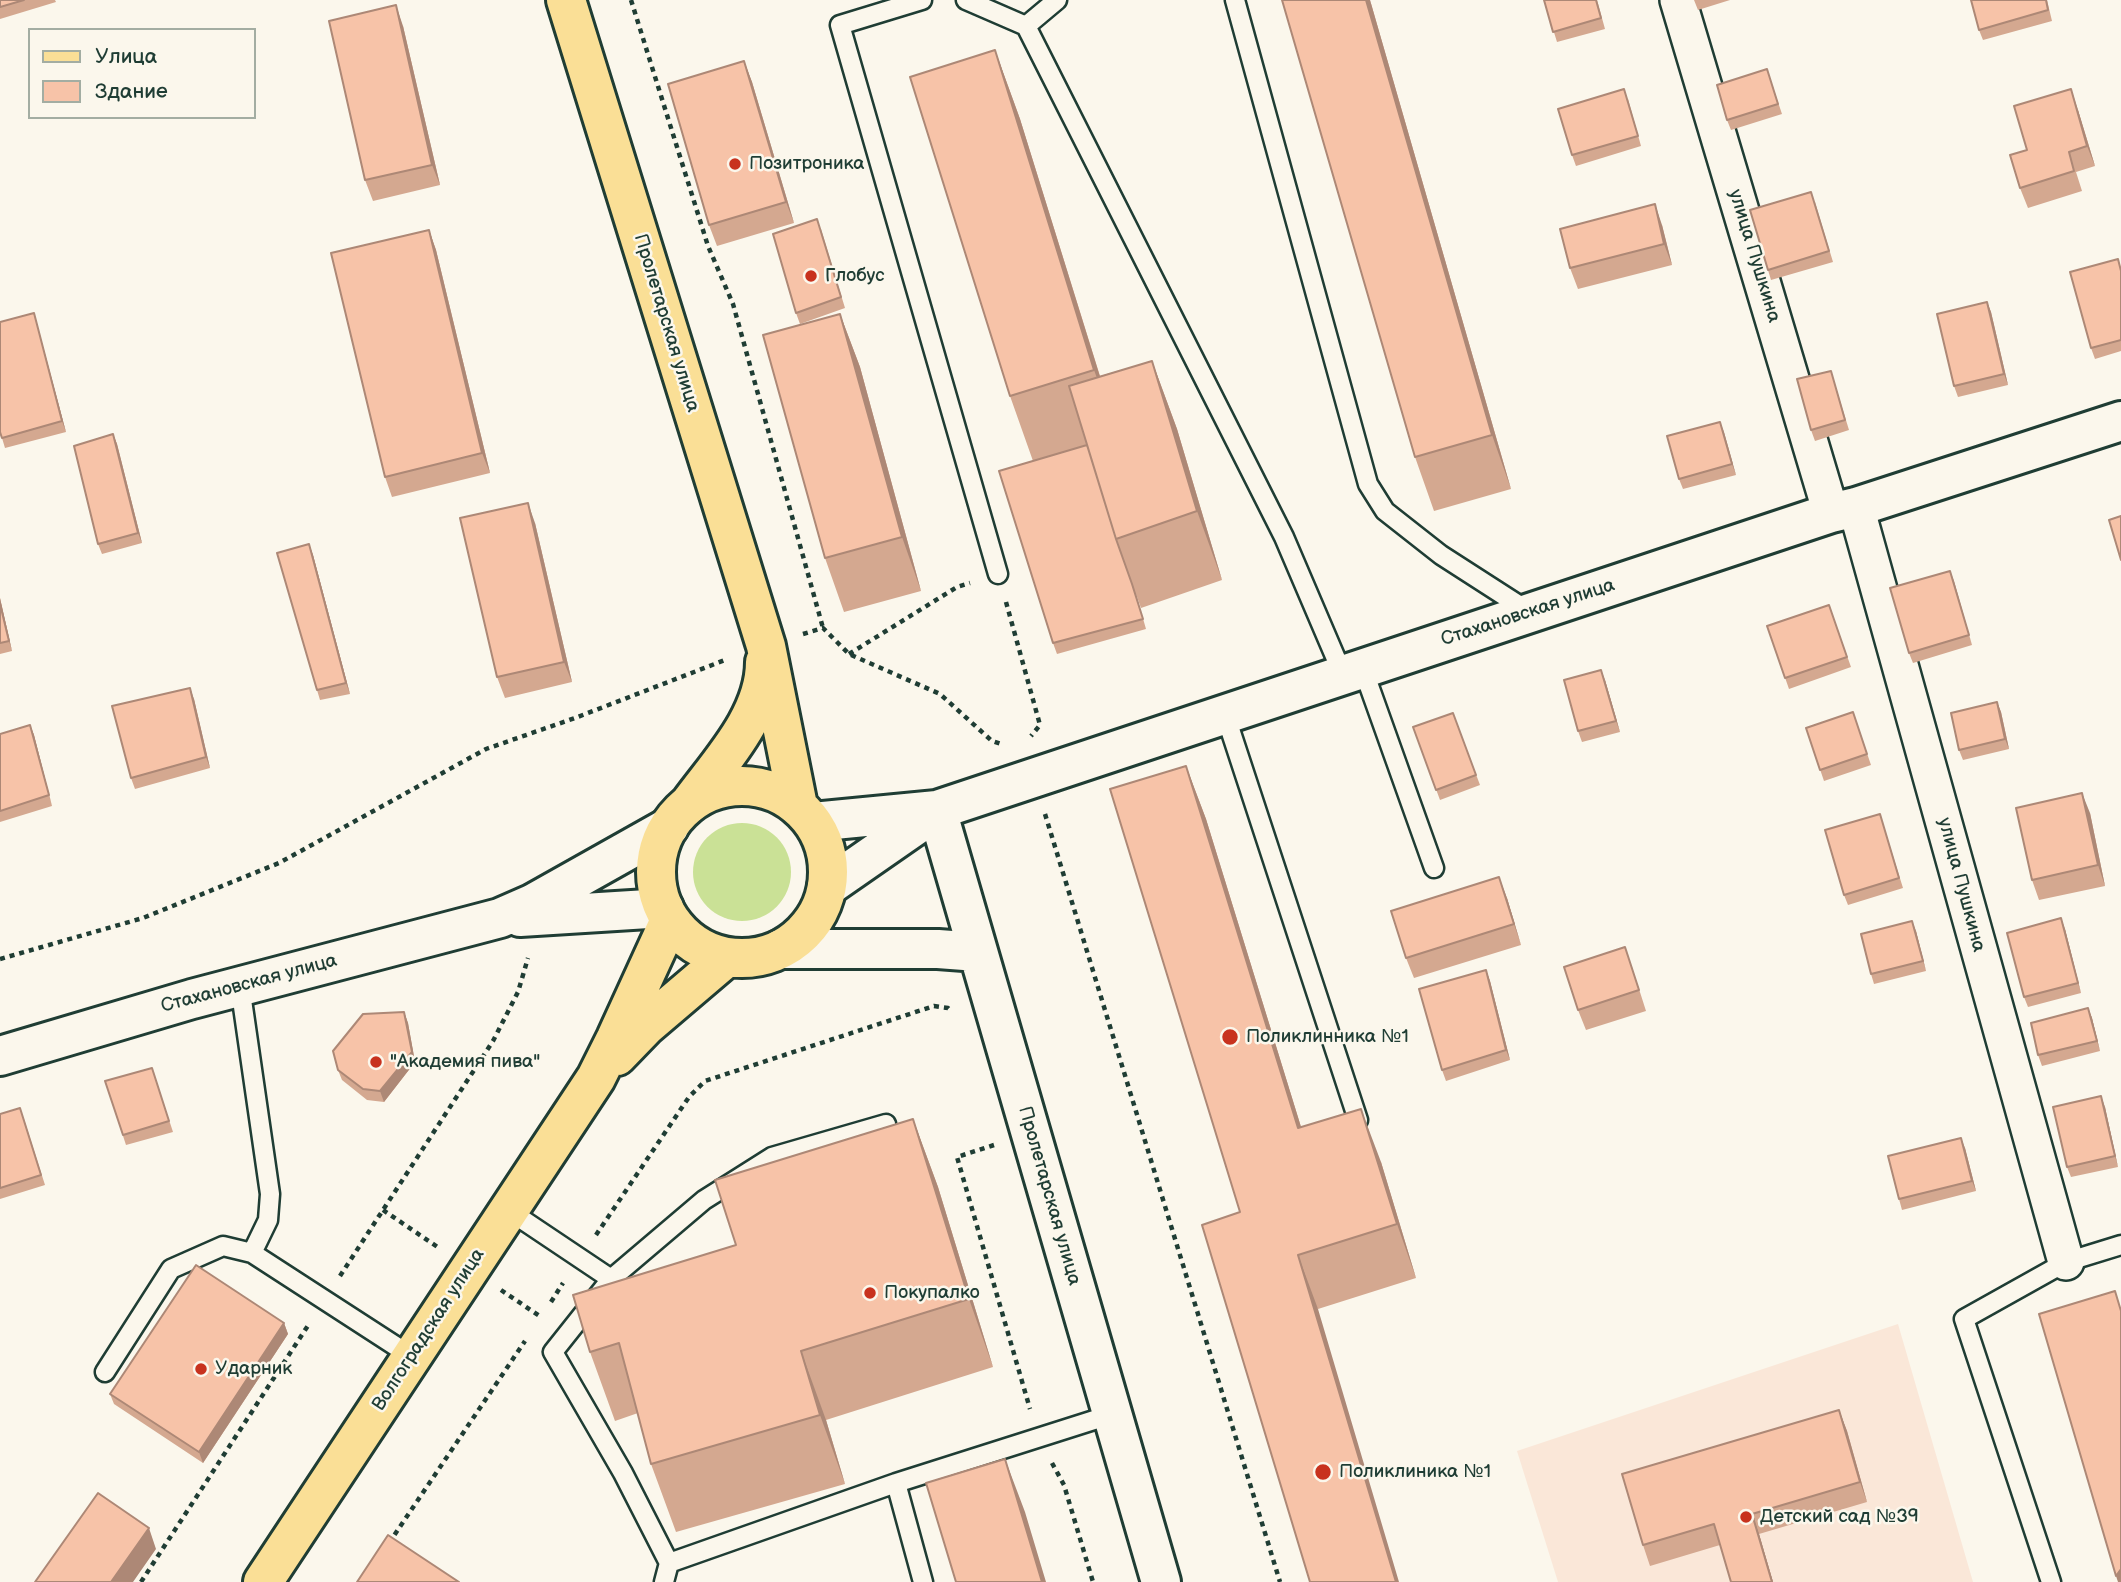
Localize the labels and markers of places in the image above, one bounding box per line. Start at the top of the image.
place label: Позитроника [749,153,865,175]
marker: Позитроника [727,156,743,172]
place label: Глобус [825,265,885,287]
marker: Глобус [803,268,819,284]
place label: Поликлинника №1 [1246,1026,1409,1048]
marker: Поликлинника №1 [1220,1027,1240,1047]
place label: "Академия пива" [390,1051,540,1073]
marker: "Академия пива" [368,1054,384,1070]
place label: Покупалко [884,1282,980,1304]
marker: Покупалко [862,1285,878,1301]
place label: Ударник [215,1358,292,1380]
marker: Ударник [193,1361,209,1377]
place label: Поликлиника №1 [1339,1461,1491,1483]
marker: Поликлиника №1 [1313,1462,1333,1482]
place label: Детский сад №39 [1760,1506,1919,1528]
marker: Детский сад №39 [1738,1509,1754,1525]

